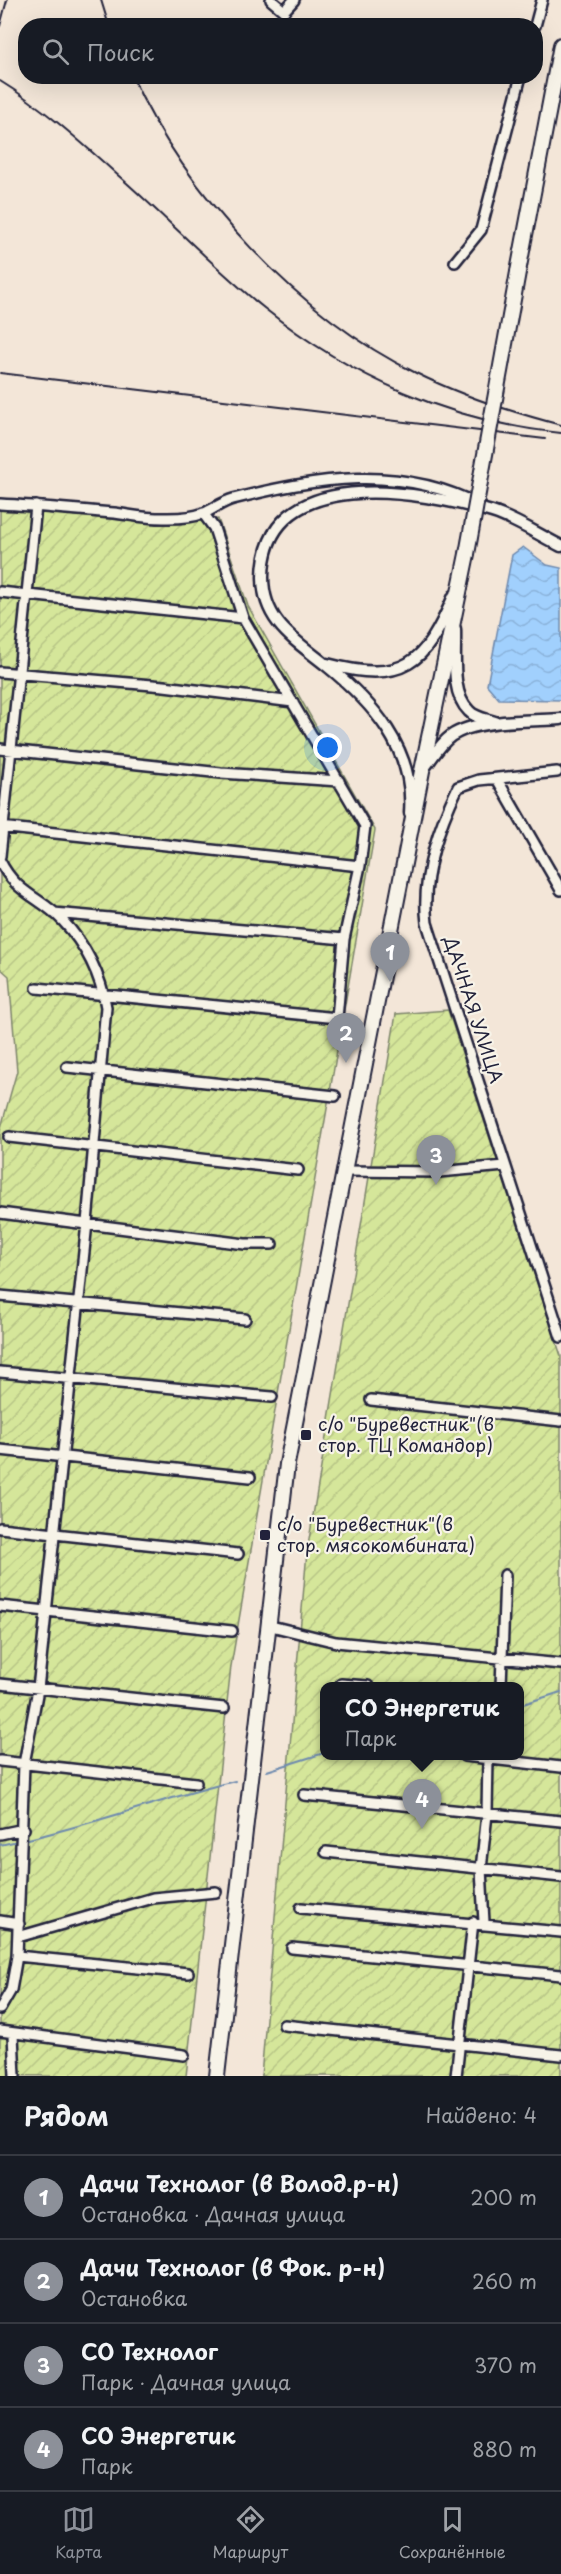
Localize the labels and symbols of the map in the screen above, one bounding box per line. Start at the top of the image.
your location [313,733,342,762]
pin: 1 [370,932,410,982]
street label: ДАЧНАЯ УЛИЦА [438,932,511,1087]
pin: 2 [326,1014,366,1063]
pin: 3 [416,1136,456,1185]
place label: с/о "Буревестник"(в стор. ТЦ Командор) [318,1410,494,1458]
marker: с/о "Буревестник"(в стор. ТЦ Командор) [299,1428,313,1442]
place label: с/о "Буревестник"(в стор. мясокомбината) [277,1510,475,1558]
marker: с/о "Буревестник"(в стор. мясокомбината) [258,1528,272,1542]
pin: 4 [402,1780,442,1829]

